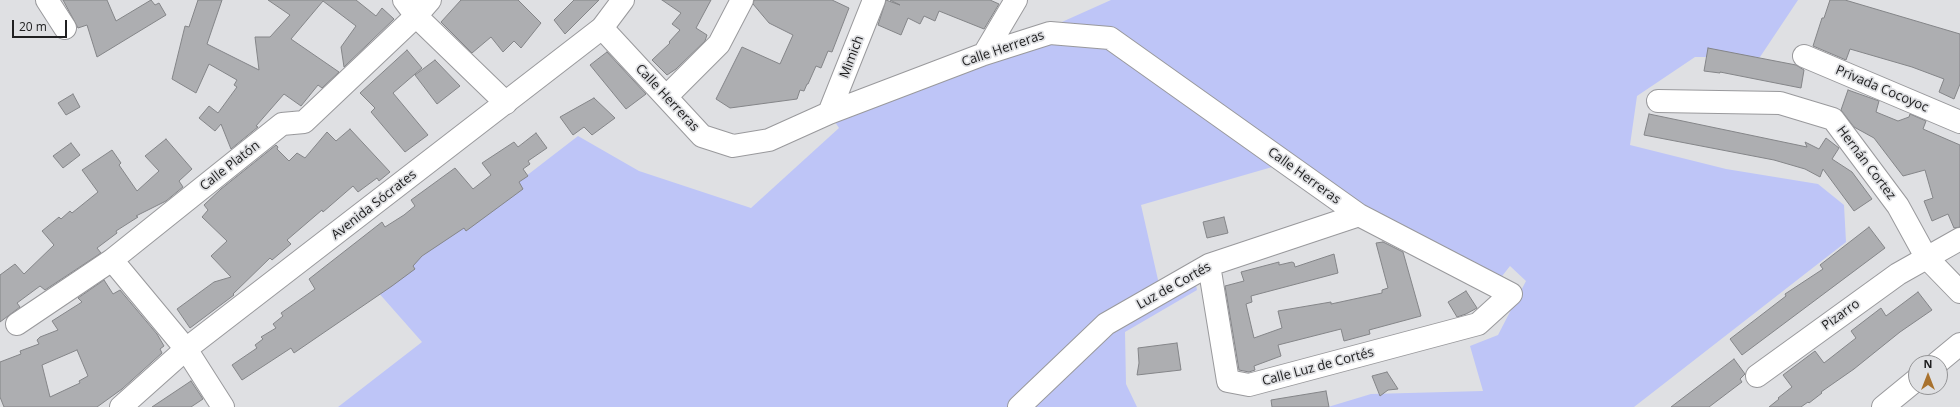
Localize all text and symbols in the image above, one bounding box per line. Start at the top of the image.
scale bar [14,12,69,38]
text: 20 m [19,18,47,35]
street label: Calle Herreras [960,28,1046,70]
street label: Mimich [837,33,867,81]
street label: Calle Herreras [632,61,702,135]
street label: Privada Cocoyoc [1833,62,1931,116]
street label: Hernán Cortez [1833,123,1899,203]
street label: Calle Platón [197,138,263,194]
street label: Calle Herreras [1265,144,1343,208]
street label: Avenida Sócrates [328,167,420,243]
street label: Luz de Cortés [1134,259,1214,313]
street label: Pizarro [1819,296,1863,334]
street label: Calle Luz de Cortés [1260,345,1376,389]
north arrow [1908,355,1948,395]
text: N [1924,356,1932,371]

